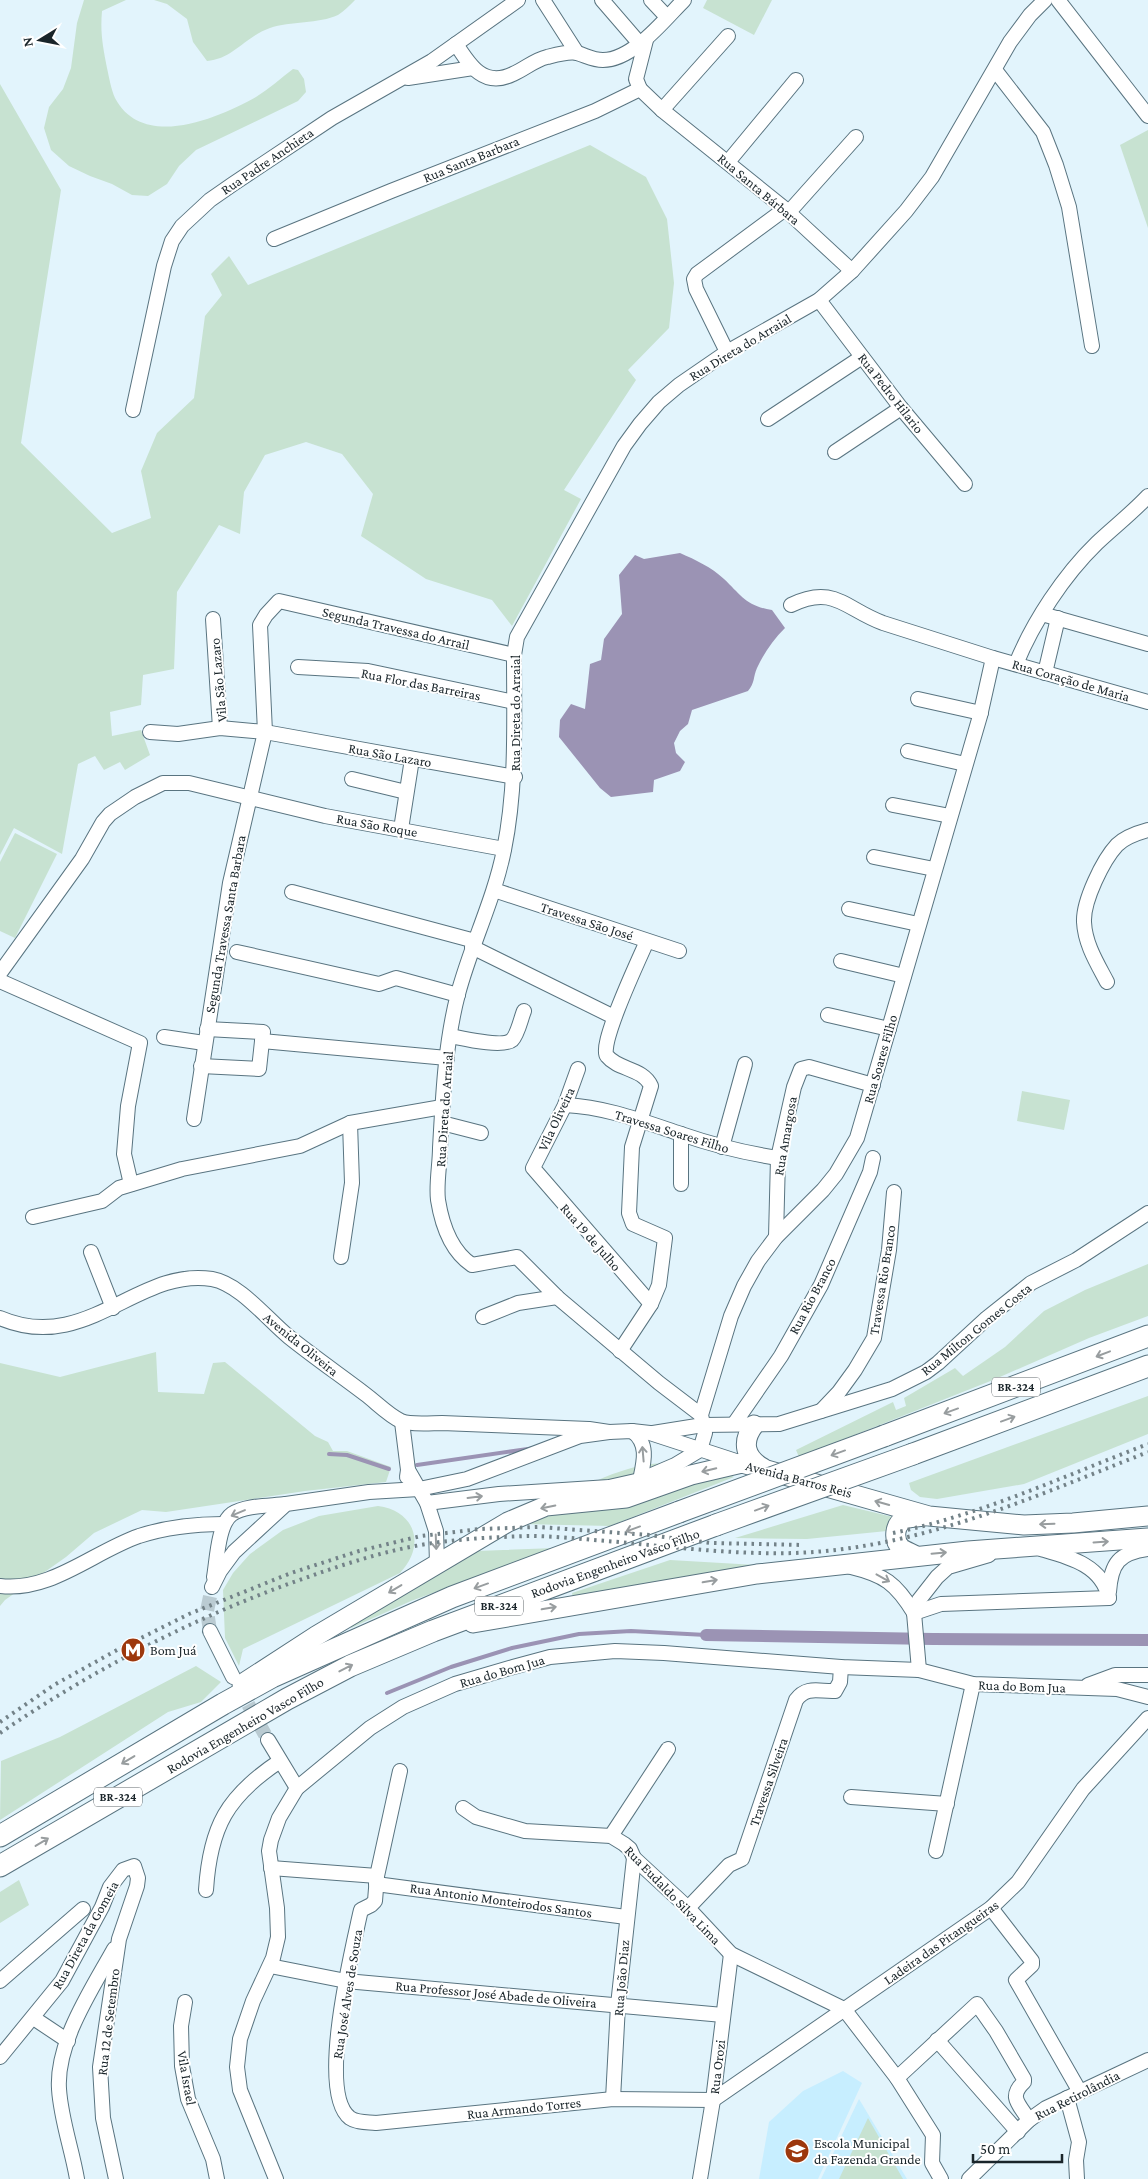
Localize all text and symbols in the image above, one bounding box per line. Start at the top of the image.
north arrow [15,15,65,65]
text: N [18,36,36,48]
street label: Rua Padre Anchieta [218,124,317,198]
street label: Rua Santa Barbara [421,132,522,186]
street label: Rua Santa Bárbara [715,150,804,228]
street label: Rua Direta do Arraial [686,310,794,384]
street label: Rua Pedro Hilario [855,350,927,436]
street label: Segunda Travessa do Arrail [321,603,471,653]
street label: Vila São Lazaro [206,637,230,723]
street label: Rua Direta do Arraial [507,654,523,771]
street label: Rua Coração de Maria [1010,656,1132,705]
street label: Rua Flor das Barreiras [360,665,482,703]
street label: Rua São Lazaro [347,740,433,770]
street label: Rua São Roque [335,810,419,840]
street label: Segunda Travessa Santa Barbara [201,833,249,1014]
street label: Travessa São José [539,898,635,944]
street label: Rua Soares Filho [860,1013,900,1105]
street label: Rua Direta do Arraial [432,1050,456,1168]
street label: Vila Oliveira [534,1084,578,1153]
street label: Rua Amargosa [770,1095,800,1177]
street label: Travessa Soares Filho [613,1106,731,1156]
street label: Rua 19 de Julho [557,1200,625,1274]
street label: Travessa Rio Branco [865,1224,899,1336]
street label: Rua Rio Branco [785,1255,839,1337]
street label: Rua Milton Gomes Costa [917,1279,1035,1379]
street label: Avenida Oliveira [260,1309,342,1379]
one-way arrow [1095,1350,1111,1359]
road number: BR-324 [992,1378,1040,1396]
one-way arrow [943,1407,959,1416]
one-way arrow [1000,1414,1015,1423]
one-way arrow [639,1446,648,1462]
one-way arrow [831,1449,847,1458]
street label: Avenida Barros Reis [744,1457,854,1501]
one-way arrow [701,1466,717,1475]
one-way arrow [467,1492,483,1502]
one-way arrow [875,1497,891,1507]
one-way arrow [541,1503,557,1512]
one-way arrow [754,1503,770,1512]
one-way arrow [231,1508,246,1518]
one-way arrow [1039,1519,1056,1529]
street label: Rodovia Engenheiro Vasco Filho [528,1525,702,1601]
one-way arrow [626,1525,642,1534]
one-way arrow [431,1534,441,1550]
one-way arrow [1093,1537,1109,1546]
one-way arrow [931,1549,947,1558]
one-way arrow [876,1573,891,1583]
one-way arrow [701,1576,717,1586]
one-way arrow [474,1582,489,1591]
one-way arrow [388,1583,402,1594]
road number: BR-324 [475,1596,523,1615]
one-way arrow [541,1603,557,1613]
metro station icon: Bom Juá [120,1637,146,1663]
place label: Bom Juá [150,1642,197,1658]
street label: Rua do Bom Jua [458,1651,547,1691]
one-way arrow [338,1663,353,1672]
street label: Rodovia Engenheiro Vasco Filho [164,1673,326,1777]
street label: Rua do Bom Jua [978,1676,1067,1696]
street label: Travessa Silveira [745,1735,791,1828]
one-way arrow [122,1755,136,1765]
road number: BR-324 [94,1788,142,1806]
one-way arrow [34,1836,49,1846]
street label: Rua Eudaldo Silva Lima [622,1842,725,1948]
street label: Rua Direta da Gomeia [49,1878,122,1992]
street label: Rua Antonio Monteirodos Santos [409,1879,593,1921]
street label: Ladeira das Pitangueiras [881,1896,1001,1988]
street label: Rua José Alves de Souza [329,1927,365,2060]
street label: Rua João Diaz [610,1939,632,2017]
street label: Rua 12 de Setembro [93,1968,123,2076]
street label: Rua Professor José Abade de Oliveira [395,1977,598,2011]
street label: Rua Orozi [706,2039,728,2095]
street label: Vila Israel [174,2050,200,2107]
street label: Rua Retirolândia [1032,2067,1123,2123]
street label: Rua Armando Torres [466,2094,582,2122]
scale bar [973,2132,1062,2164]
place label: Escola Municipal da Fazenda Grande [814,2135,921,2167]
school or university icon: Escola Municipal da Fazenda Grande [784,2138,810,2164]
text: 50 m [980,2141,1010,2157]

